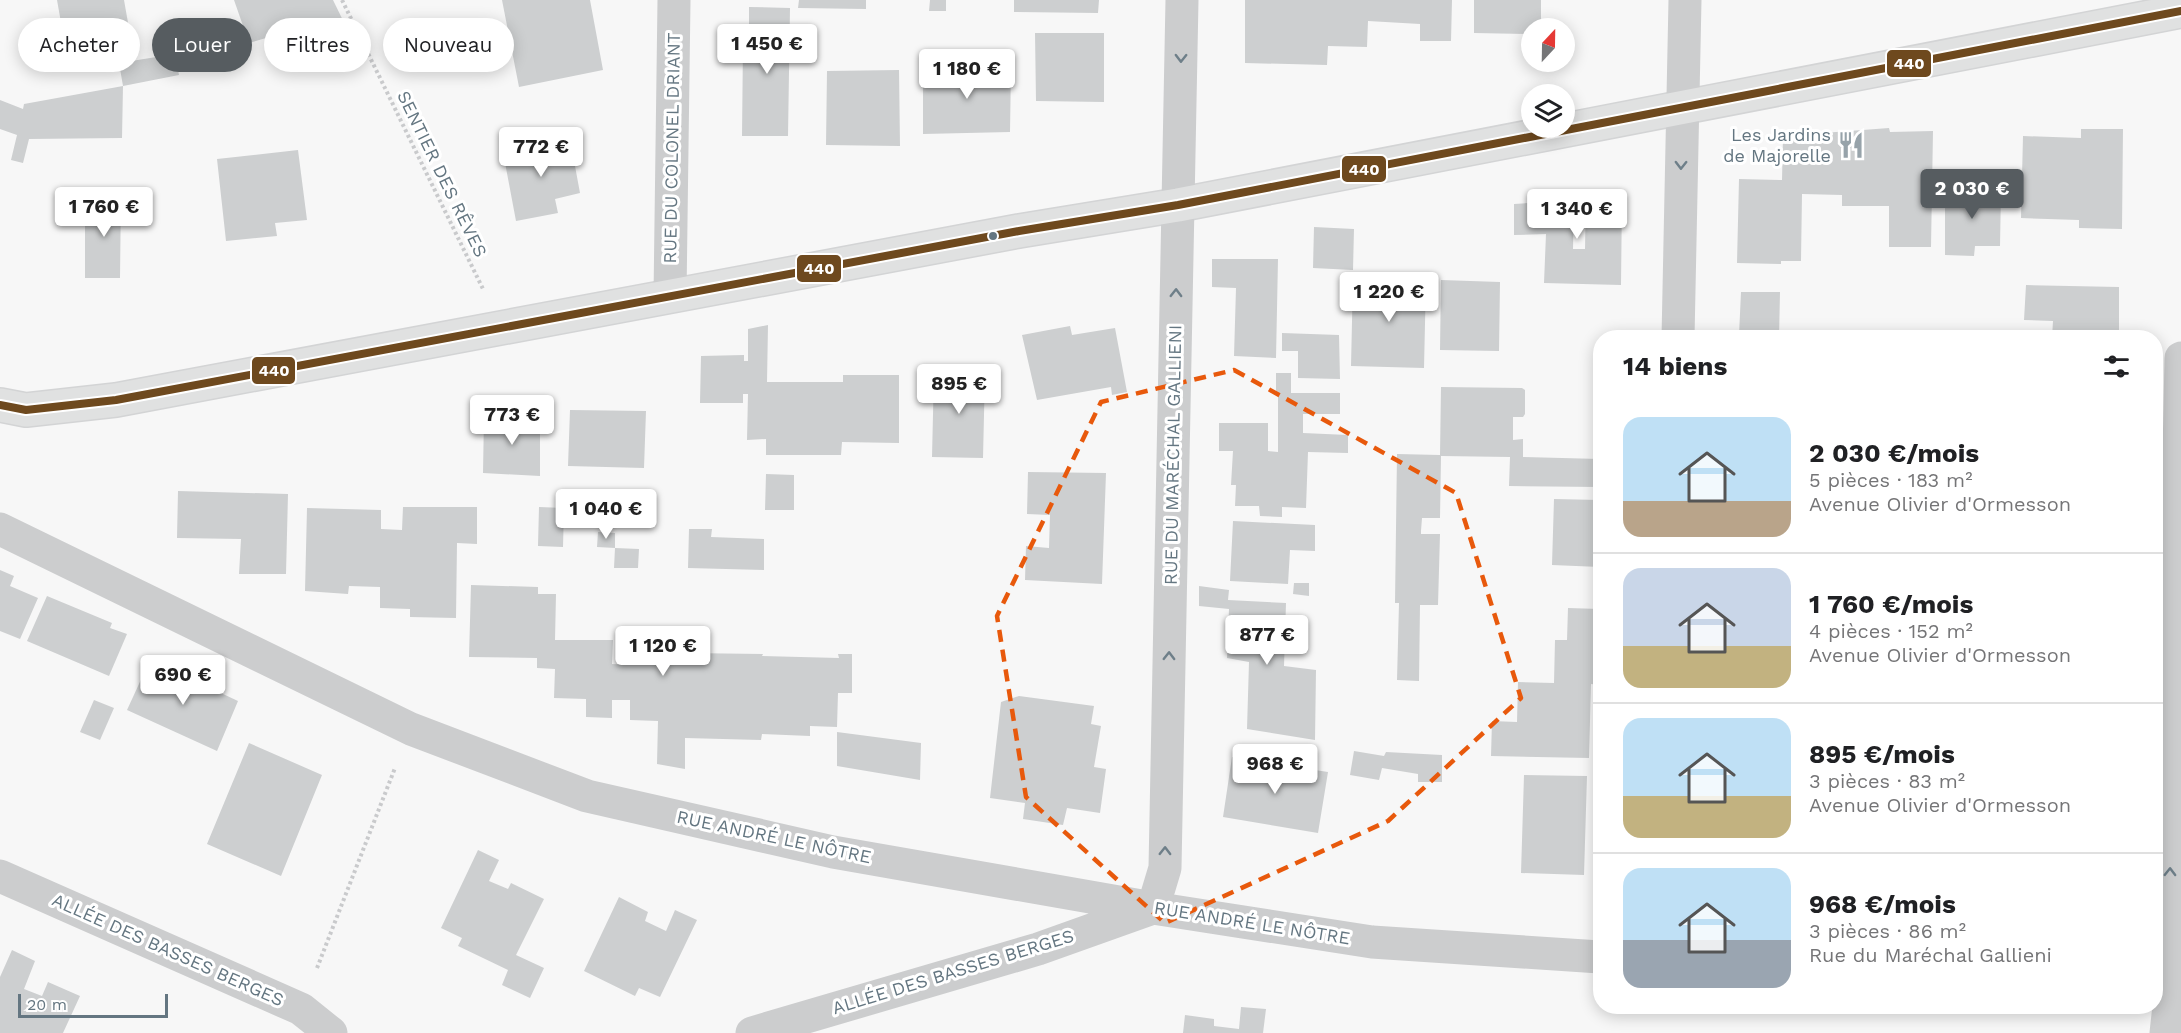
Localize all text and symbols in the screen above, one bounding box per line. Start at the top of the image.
chip: Acheter [18,18,140,72]
chip: Louer [152,18,252,72]
chip: Filtres [264,18,371,72]
chip: Nouveau [383,18,514,72]
north arrow [1521,18,1575,72]
map controls [1521,18,1575,138]
pin: 1 450 € [712,24,822,75]
text: 1 450 € [731,31,803,55]
street label: RUE DU COLONEL DRIANT [659,32,684,264]
pin: 1 180 € [912,49,1022,100]
line badge: 440 [1886,49,1932,78]
one-way arrow [1175,54,1187,63]
text: 440 [1894,54,1924,73]
text: 1 180 € [933,56,1001,80]
button: layers [1521,84,1575,138]
street label: SENTIER DES RÊVES [393,87,492,260]
place label: Les Jardins de Majorelle [1723,124,1831,166]
pin: 772 € [499,127,583,178]
restaurant icon: Les Jardins de Majorelle [1836,130,1866,160]
text: 772 € [513,134,569,158]
line badge: 440 [1341,155,1387,183]
text: 440 [1349,160,1379,179]
one-way arrow [1675,160,1688,169]
pin: 2 030 € [1917,169,2027,220]
text: 2 030 € [1935,176,2009,200]
pin: 1 760 € [49,187,159,238]
pin: 1 340 € [1522,189,1632,240]
text: 1 760 € [69,194,139,218]
text: 1 340 € [1541,196,1613,220]
unlabelled marker [987,230,999,242]
line badge: 440 [796,254,842,283]
text: 440 [804,259,834,278]
pin: 1 220 € [1334,272,1444,323]
text: 1 220 € [1354,279,1424,303]
one-way arrow [1170,289,1182,298]
street label: RUE DU MARÉCHAL GALLIENI [1160,325,1185,585]
icon: filters [2100,350,2133,383]
text: 14 biens [1623,351,1727,381]
line badge: 440 [251,356,296,385]
text: 440 [259,361,289,380]
pin: 895 € [917,364,1001,415]
text: 895 € [931,371,987,395]
pin: 773 € [470,395,554,446]
text: 773 € [484,402,540,426]
text: 2 030 €/mois [1809,438,1979,468]
icon: home [1671,441,1743,513]
text: 5 pièces · 183 m² [1809,468,1972,492]
pin: 1 040 € [551,489,661,540]
text: Avenue Olivier d'Ormesson [1809,492,2071,516]
text: 1 040 € [570,496,642,520]
text: 1 760 €/mois [1809,589,1973,619]
icon: home [1671,592,1743,664]
pin: 877 € [1225,615,1309,666]
text: 4 pièces · 152 m² [1809,619,1973,643]
text: 877 € [1239,622,1295,646]
pin: 1 120 € [608,626,718,677]
text: 1 120 € [629,633,697,657]
text: Avenue Olivier d'Ormesson [1809,643,2071,667]
one-way arrow [1162,651,1175,660]
pin: 690 € [141,655,225,706]
text: 690 € [154,662,212,686]
text: 895 €/mois [1809,739,1955,769]
icon: home [1671,742,1743,814]
pin: 968 € [1233,744,1317,795]
text: 968 € [1247,751,1303,775]
text: 3 pièces · 83 m² [1809,769,1965,793]
text: Avenue Olivier d'Ormesson [1809,793,2071,817]
street label: RUE ANDRÉ LE NÔTRE [675,806,873,867]
one-way arrow [1159,846,1171,855]
one-way arrow [2164,868,2176,877]
street label: ALLÉE DES BASSES BERGES [49,889,287,1010]
text: 968 €/mois [1809,889,1956,919]
icon: home [1671,892,1743,964]
street label: RUE ANDRÉ LE NÔTRE [1153,897,1352,948]
text: 3 pièces · 86 m² [1809,919,1966,943]
street label: ALLÉE DES BASSES BERGES [830,925,1076,1018]
text: Rue du Maréchal Gallieni [1809,943,2052,967]
scale bar [18,991,168,1018]
text: 20 m [27,995,67,1014]

